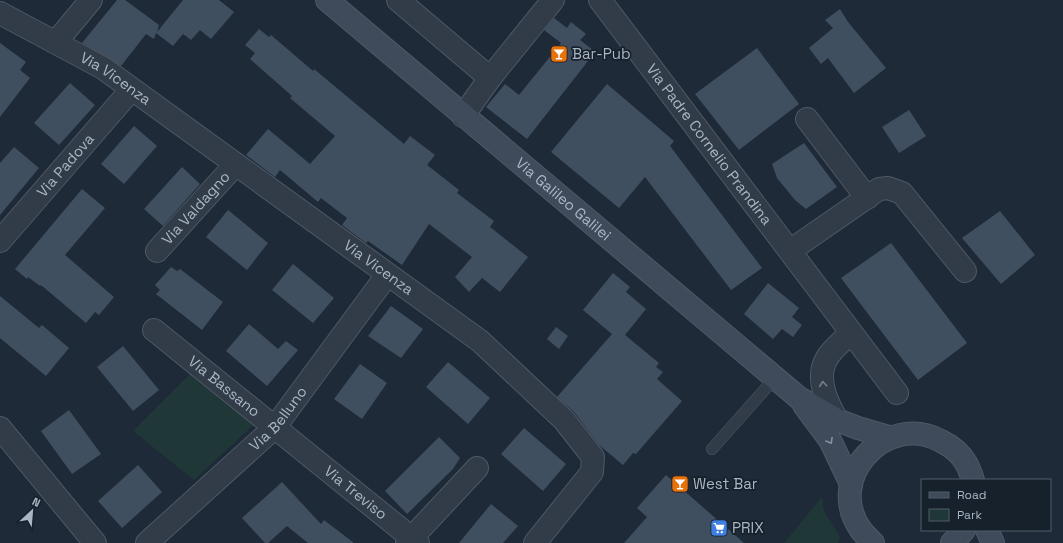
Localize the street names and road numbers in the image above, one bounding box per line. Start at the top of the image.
street label: Via Vicenza [77,48,155,109]
street label: Via Padre Cornelio Prandina [642,60,777,229]
street label: Via Padova [32,129,98,201]
street label: Via Galileo Galilei [512,153,615,245]
street label: Via Valdagno [157,167,234,248]
street label: Via Vicenza [340,235,418,299]
street label: Via Bassano [185,351,264,421]
street label: Via Belluno [245,382,311,455]
street label: Via Treviso [320,461,391,523]

